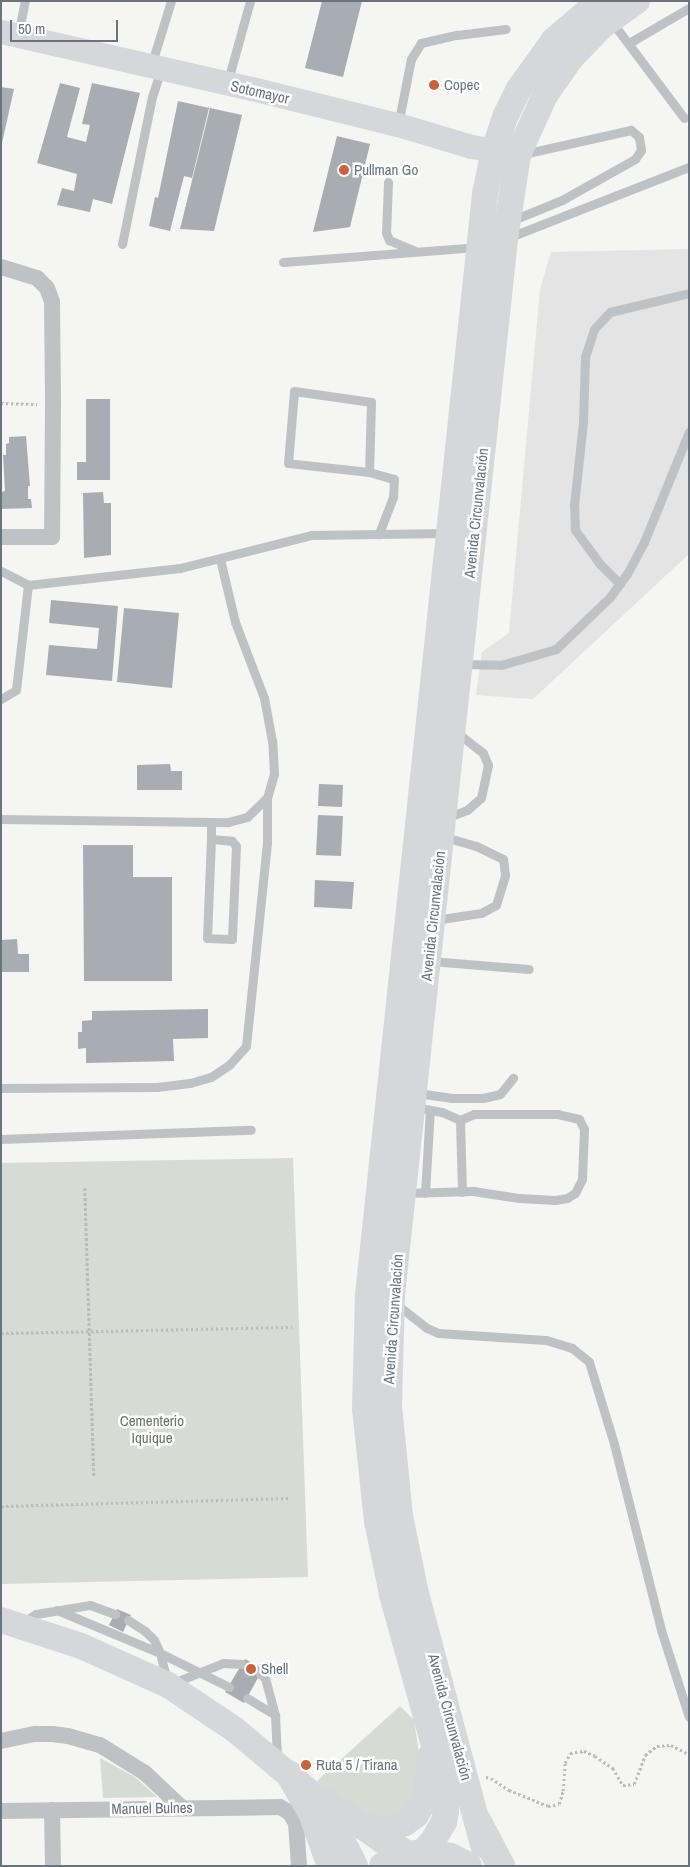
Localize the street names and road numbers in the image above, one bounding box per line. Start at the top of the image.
street label: Sotomayor [229,77,291,107]
street label: Avenida Circunvalación [460,447,492,579]
street label: Avenida Circunvalación [417,850,449,982]
street label: Avenida Circunvalación [379,1253,407,1385]
street label: Avenida Circunvalación [424,1652,476,1782]
street label: Manuel Bulnes [111,1798,193,1818]

